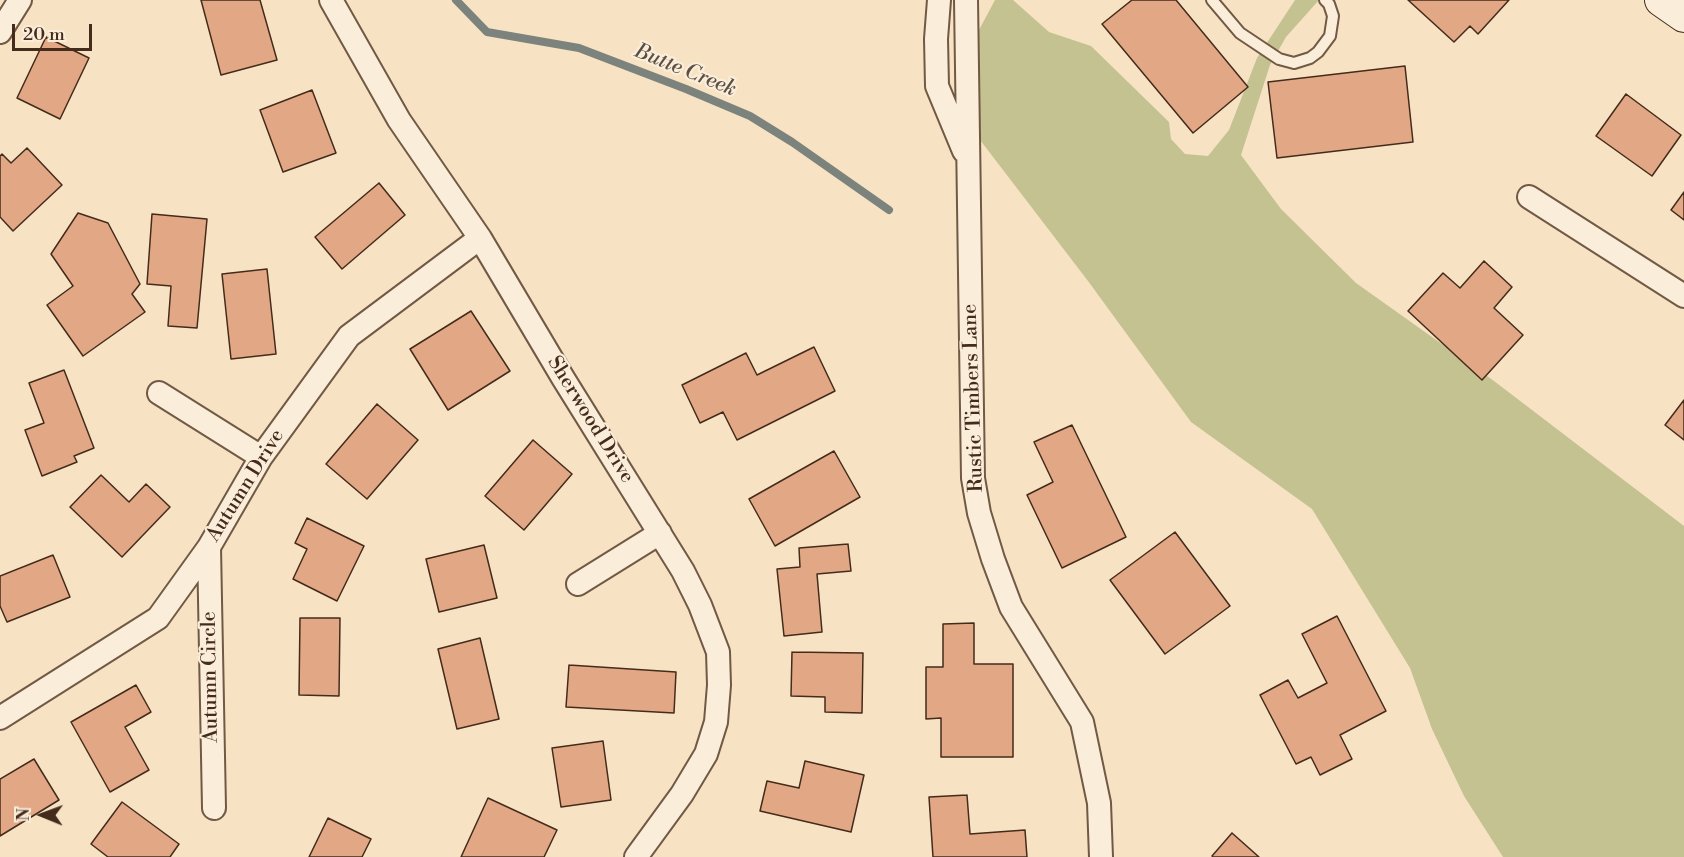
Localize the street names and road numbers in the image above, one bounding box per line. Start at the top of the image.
street label: Rustic Timbers Lane [959,303,989,493]
street label: Sherwood Drive [541,352,639,488]
street label: Autumn Drive [202,425,290,547]
street label: Autumn Circle [198,611,224,743]

